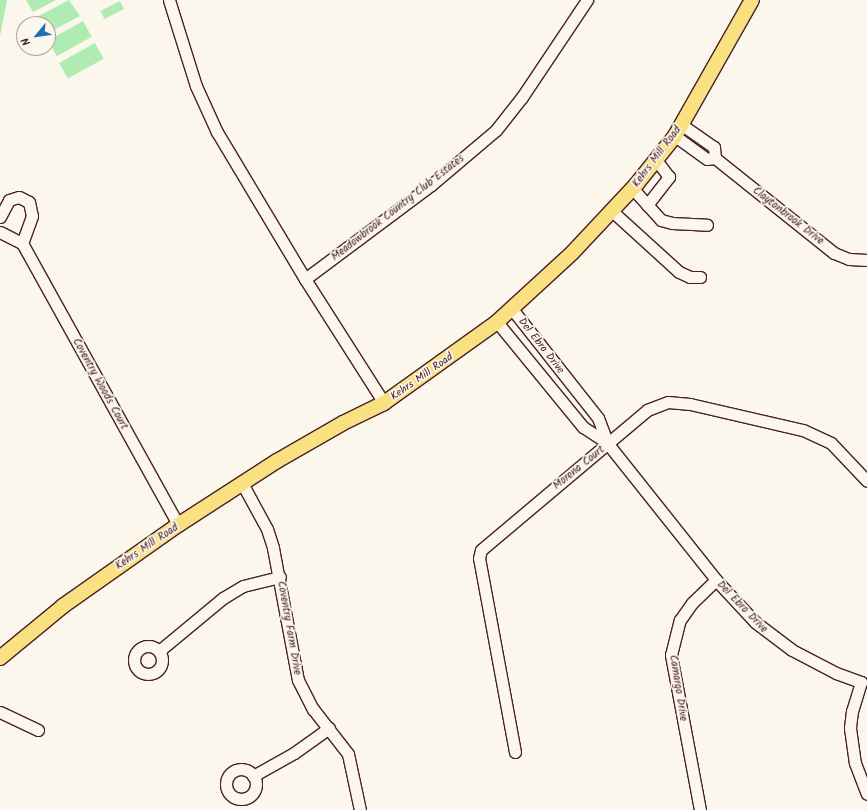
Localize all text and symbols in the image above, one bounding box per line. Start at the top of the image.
north arrow [16,16,56,56]
text: N [17,34,36,49]
street label: Kehrs Mill Road [630,124,684,190]
street label: Meadowbrook Country Club Estates [329,152,467,264]
street label: Claytonbrook Drive [750,184,826,248]
street label: Del Ebro Drive [515,315,567,377]
street label: Coventry Woods Court [69,336,131,432]
street label: Kehrs Mill Road [388,351,456,403]
street label: Morena Court [551,443,607,493]
street label: Kehrs Mill Road [113,521,181,573]
street label: Del Ebro Drive [714,578,770,636]
street label: Coventry Farm Drive [274,580,304,676]
street label: Camargo Drive [666,654,690,722]

